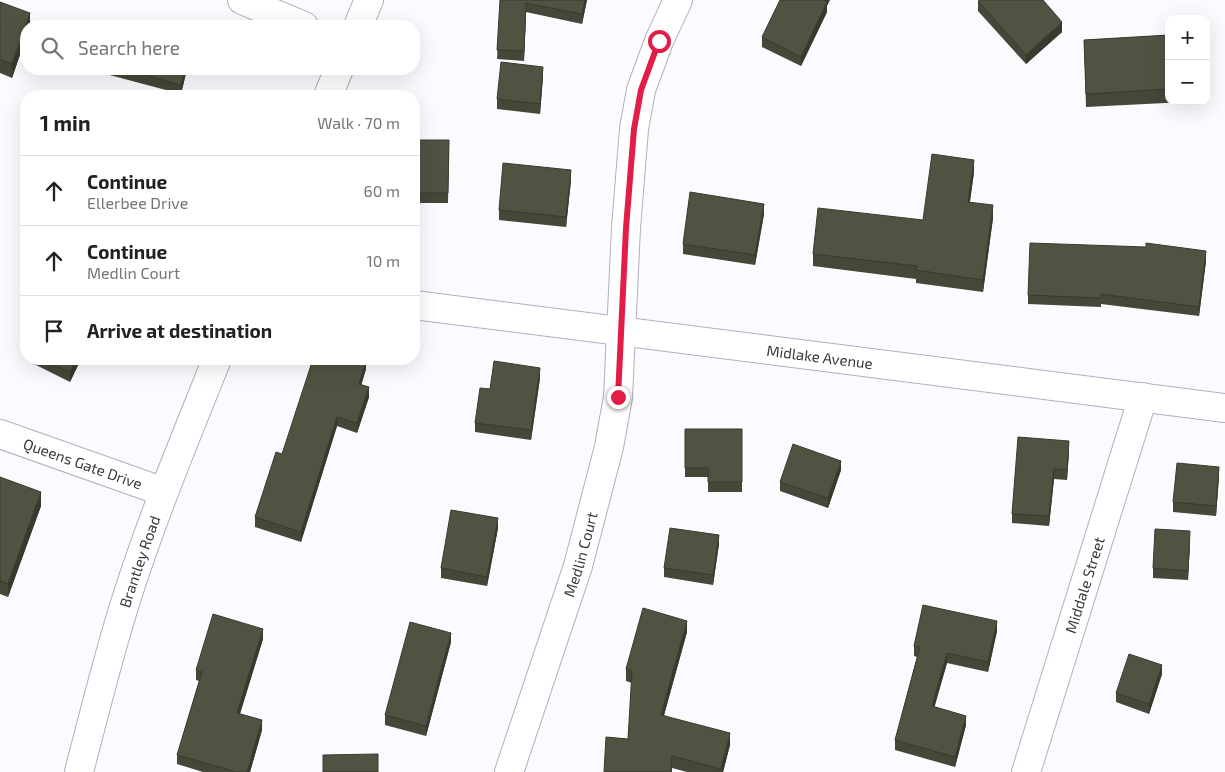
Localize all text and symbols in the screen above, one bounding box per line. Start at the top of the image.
map controls [1165,15,1210,105]
button: + [1165,15,1210,60]
search box [20,20,420,75]
route start [648,30,671,53]
icon: search [38,34,66,62]
text: Search here [78,36,180,59]
button: − [1165,60,1210,105]
text: 1 min [40,110,91,135]
text: Walk · 70 m [317,113,400,132]
text: Continue [87,170,167,193]
icon: ahead [40,177,68,205]
text: 60 m [364,181,400,200]
text: Ellerbee Drive [87,193,188,212]
text: Continue [87,240,167,263]
icon: ahead [40,247,68,275]
text: 10 m [366,251,400,270]
text: Medlin Court [87,263,180,282]
icon: arrive [40,317,68,345]
text: Arrive at destination [87,319,272,342]
street label: Midlake Avenue [766,341,874,372]
route end [607,386,630,409]
street label: Queens Gate Drive [21,434,145,493]
street label: Medlin Court [559,510,601,599]
street label: Brantley Road [115,513,163,610]
street label: Middale Street [1061,534,1108,635]

